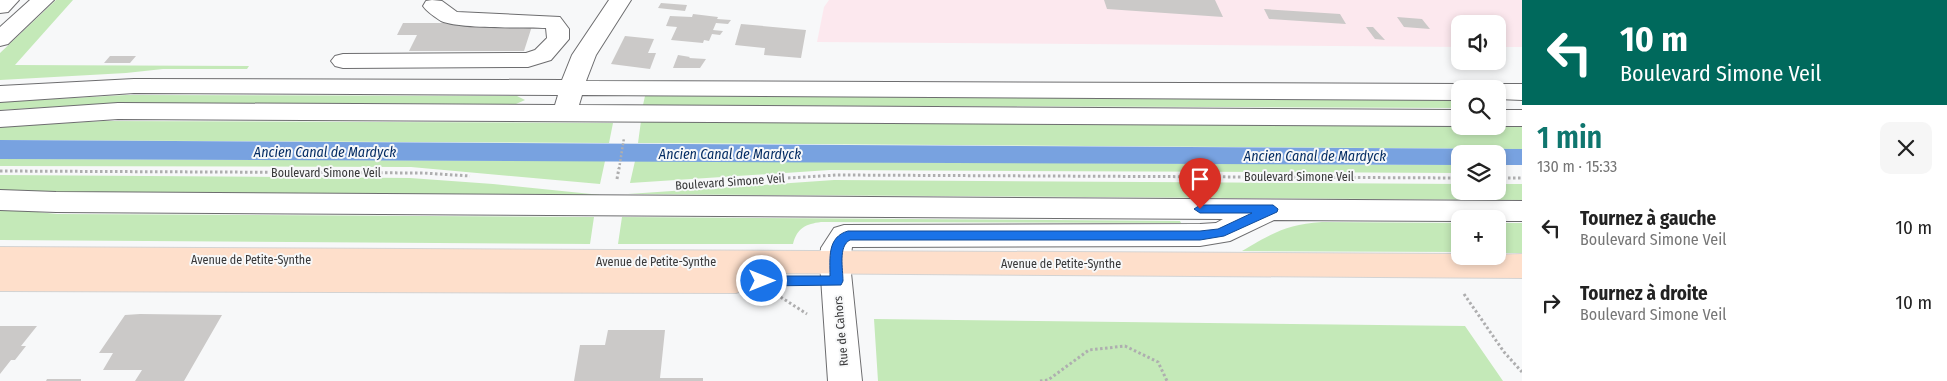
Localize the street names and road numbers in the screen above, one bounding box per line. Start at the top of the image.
street label: Boulevard Simone Veil [271,166,381,180]
street label: Boulevard Simone Veil [1244,170,1354,184]
street label: Boulevard Simone Veil [675,171,785,193]
street label: Avenue de Petite-Synthe [191,253,311,267]
street label: Avenue de Petite-Synthe [596,255,716,269]
street label: Avenue de Petite-Synthe [1001,257,1121,271]
street label: Rue de Cahors [831,295,851,367]

